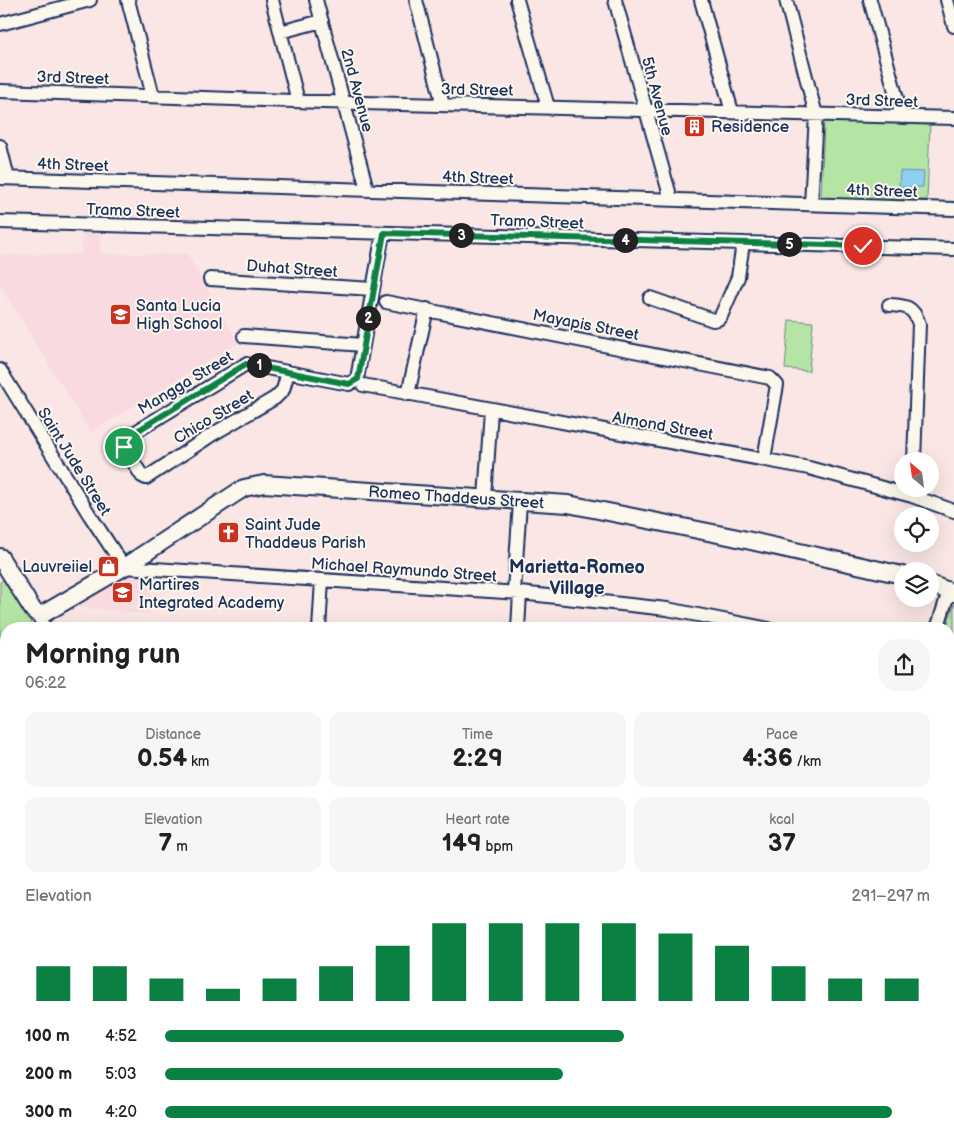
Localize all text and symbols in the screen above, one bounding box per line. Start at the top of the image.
street label: 2nd Avenue [336,47,377,135]
street label: 5th Avenue [637,55,676,138]
street label: 3rd Street [36,68,110,89]
street label: 3rd Street [441,80,513,101]
street label: 3rd Street [845,91,919,112]
building icon: Residence [683,114,707,138]
place label: Residence [711,118,790,137]
street label: 4th Street [37,155,109,176]
street label: 4th Street [442,168,514,189]
street label: 4th Street [846,181,918,202]
street label: Tramo Street [86,200,180,223]
street label: Tramo Street [490,211,584,234]
pin: 3 [448,222,474,248]
pin [842,225,884,267]
text: 3 [457,227,466,244]
pin: 4 [612,228,638,252]
text: 4 [621,232,630,249]
pin: 5 [776,232,802,256]
icon: check [849,232,877,260]
text: 5 [785,236,794,253]
street label: Duhat Street [246,257,338,282]
place label: Santa Lucia High School [136,297,222,334]
school or university icon: Santa Lucia High School [108,302,132,326]
pin: 2 [356,306,380,330]
street label: Mayapis Street [531,306,640,345]
text: 2 [364,310,373,327]
street label: Mangga Street [135,347,237,419]
pin: 1 [246,352,272,378]
text: 1 [257,357,262,374]
street label: Chico Street [171,386,257,448]
street label: Saint Jude Street [33,404,115,519]
street label: Almond Street [611,408,715,445]
pin [103,426,145,468]
icon: arrive [110,433,138,461]
north arrow [894,452,939,498]
map controls [894,452,939,607]
street label: Romeo Thaddeus Street [368,483,545,513]
button: locate [894,507,939,552]
place label: Saint Jude Thaddeus Parish [245,516,366,553]
church icon: Saint Jude Thaddeus Parish [217,521,241,545]
shop icon: Lauvreiiel [96,554,120,578]
street label: Michael Raymundo Street [310,555,498,586]
district label: Marietta-Romeo Village [509,557,645,599]
place label: Lauvreiiel [22,558,92,577]
button: layers [894,562,939,607]
place label: Martires Integrated Academy [139,576,285,613]
school or university icon: Martires Integrated Academy [111,581,135,605]
text: Morning run [25,638,180,671]
button: share [878,639,930,691]
text: 06:22 [25,674,66,693]
text: Distance [145,726,201,743]
text: Time [462,726,493,743]
text: Pace [766,726,798,743]
text: 0.54 [137,743,187,774]
text: 2:29 [452,743,503,774]
text: 4:36 [742,743,793,774]
text: km [187,753,209,770]
text: /km [793,753,821,770]
text: Elevation [144,811,202,828]
text: Heart rate [445,811,510,828]
text: kcal [769,811,794,828]
text: 7 [159,828,172,859]
text: 149 [442,828,482,859]
text: 37 [768,828,796,859]
text: m [172,838,188,855]
text: bpm [482,838,513,855]
text: Elevation [25,887,92,906]
text: 291–297 m [851,887,930,906]
text: 100 m [25,1027,70,1046]
text: 4:52 [105,1027,137,1046]
text: 200 m [25,1065,72,1084]
text: 5:03 [105,1065,137,1084]
text: 300 m [25,1103,72,1122]
text: 4:20 [105,1103,137,1122]

